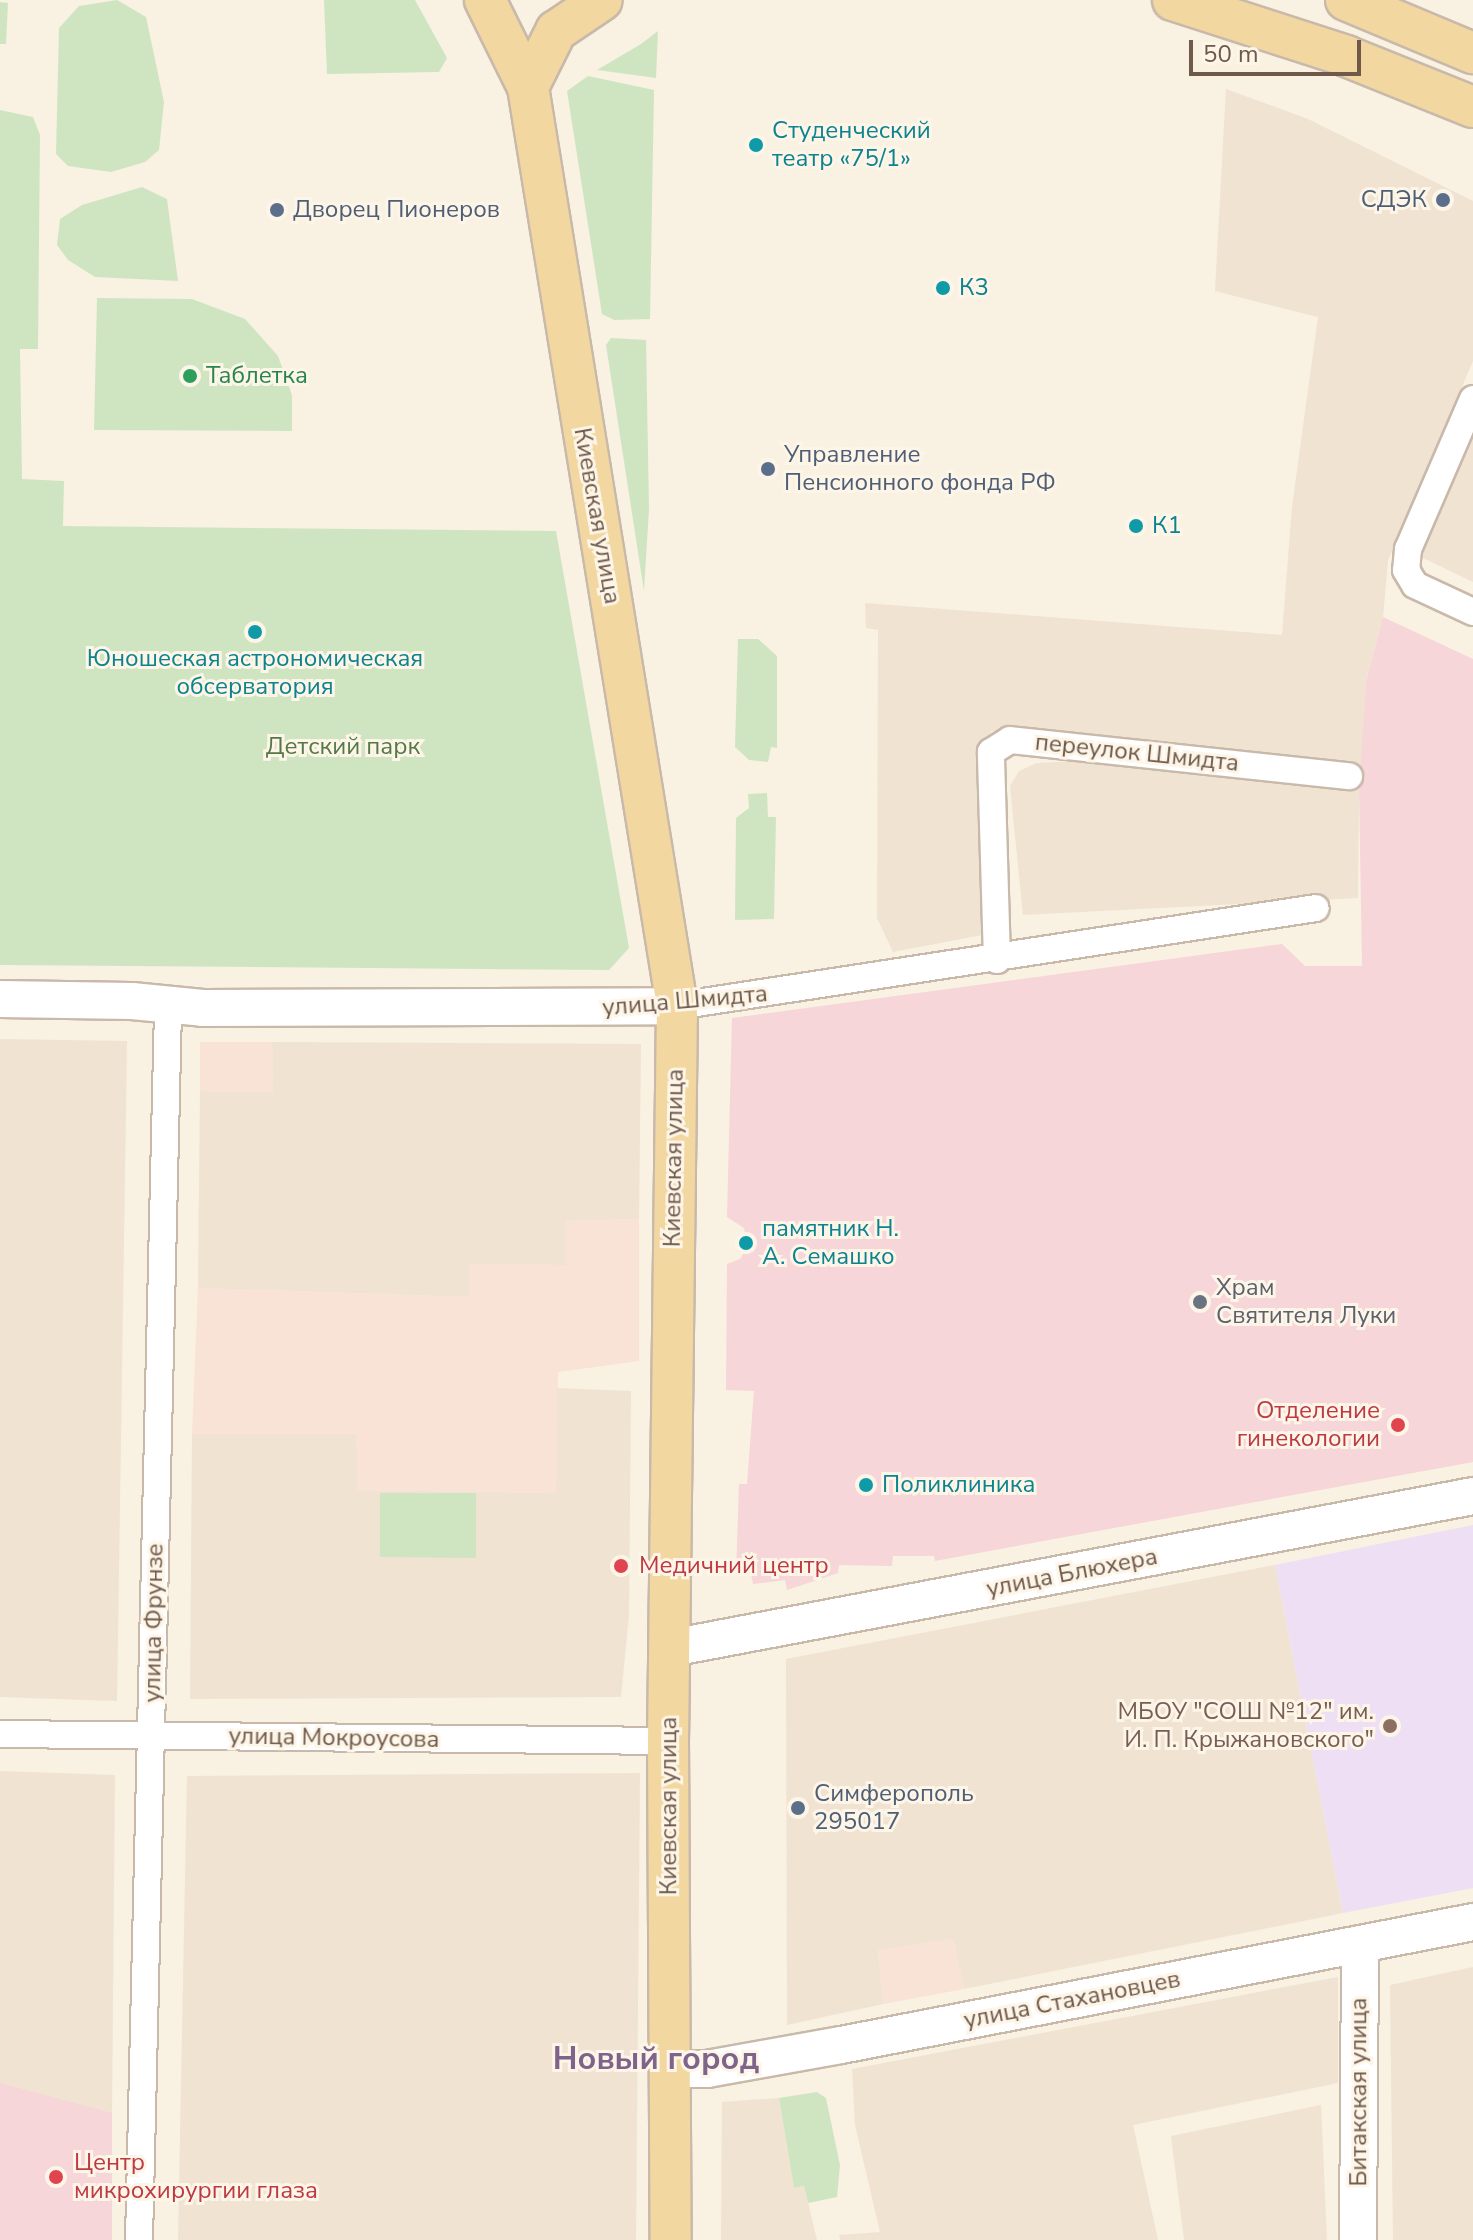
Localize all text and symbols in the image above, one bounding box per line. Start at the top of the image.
scale bar [1193,24,1365,74]
text: 50 m [1203,38,1259,70]
place label: Студенческий театр «75/1» [772,117,931,173]
marker: Студенческий театр «75/1» [747,136,765,154]
place label: СДЭК [1361,186,1427,214]
marker: СДЭК [1434,191,1452,209]
place label: Дворец Пионеров [293,196,500,224]
marker: Дворец Пионеров [268,201,286,219]
place label: К3 [959,274,989,302]
marker: К3 [934,279,952,297]
place label: Таблетка [206,362,308,390]
marker: Таблетка [181,367,199,385]
street label: Киевская улица [567,426,627,606]
place label: Управление Пенсионного фонда РФ [784,441,1056,497]
marker: Управление Пенсионного фонда РФ [759,460,777,478]
place label: К1 [1152,512,1182,540]
marker: К1 [1127,517,1145,535]
marker: Юношеская астрономическая обсерватория [246,623,264,641]
place label: Юношеская астрономическая обсерватория [87,645,423,701]
street label: переулок Шмидта [1034,728,1240,778]
park label: Детский парк [266,733,420,761]
street label: улица Шмидта [601,979,769,1023]
street label: Киевская улица [658,1069,690,1247]
place label: памятник Н. А. Семашко [762,1215,899,1271]
marker: памятник Н. А. Семашко [737,1234,755,1252]
place label: Храм Святителя Луки [1216,1274,1396,1330]
marker: Храм Святителя Луки [1191,1293,1209,1311]
place label: Отделение гинекологии [1237,1397,1380,1453]
marker: Отделение гинекологии [1387,1414,1409,1436]
place label: Поликлиника [882,1471,1035,1499]
marker: Поликлиника [857,1476,875,1494]
street label: улица Блюхера [984,1542,1160,1604]
street label: улица Фрунзе [138,1543,170,1703]
place label: Медичний центр [639,1552,829,1580]
marker: Медичний центр [610,1555,632,1577]
place label: МБОУ "СОШ №12" им. И. П. Крыжановского" [1117,1698,1374,1754]
street label: Киевская улица [655,1717,683,1895]
marker: МБОУ "СОШ №12" им. И. П. Крыжановского" [1381,1717,1399,1735]
street label: улица Мокроусова [228,1722,440,1754]
place label: Симферополь 295017 [814,1780,974,1836]
marker: Симферополь 295017 [789,1799,807,1817]
street label: улица Стахановцев [961,1965,1183,2035]
street label: Битакская улица [1345,1997,1373,2187]
district label: Новый город [553,2040,759,2078]
place label: Центр микрохирургии глаза [74,2149,318,2205]
marker: Центр микрохирургии глаза [45,2166,67,2188]

